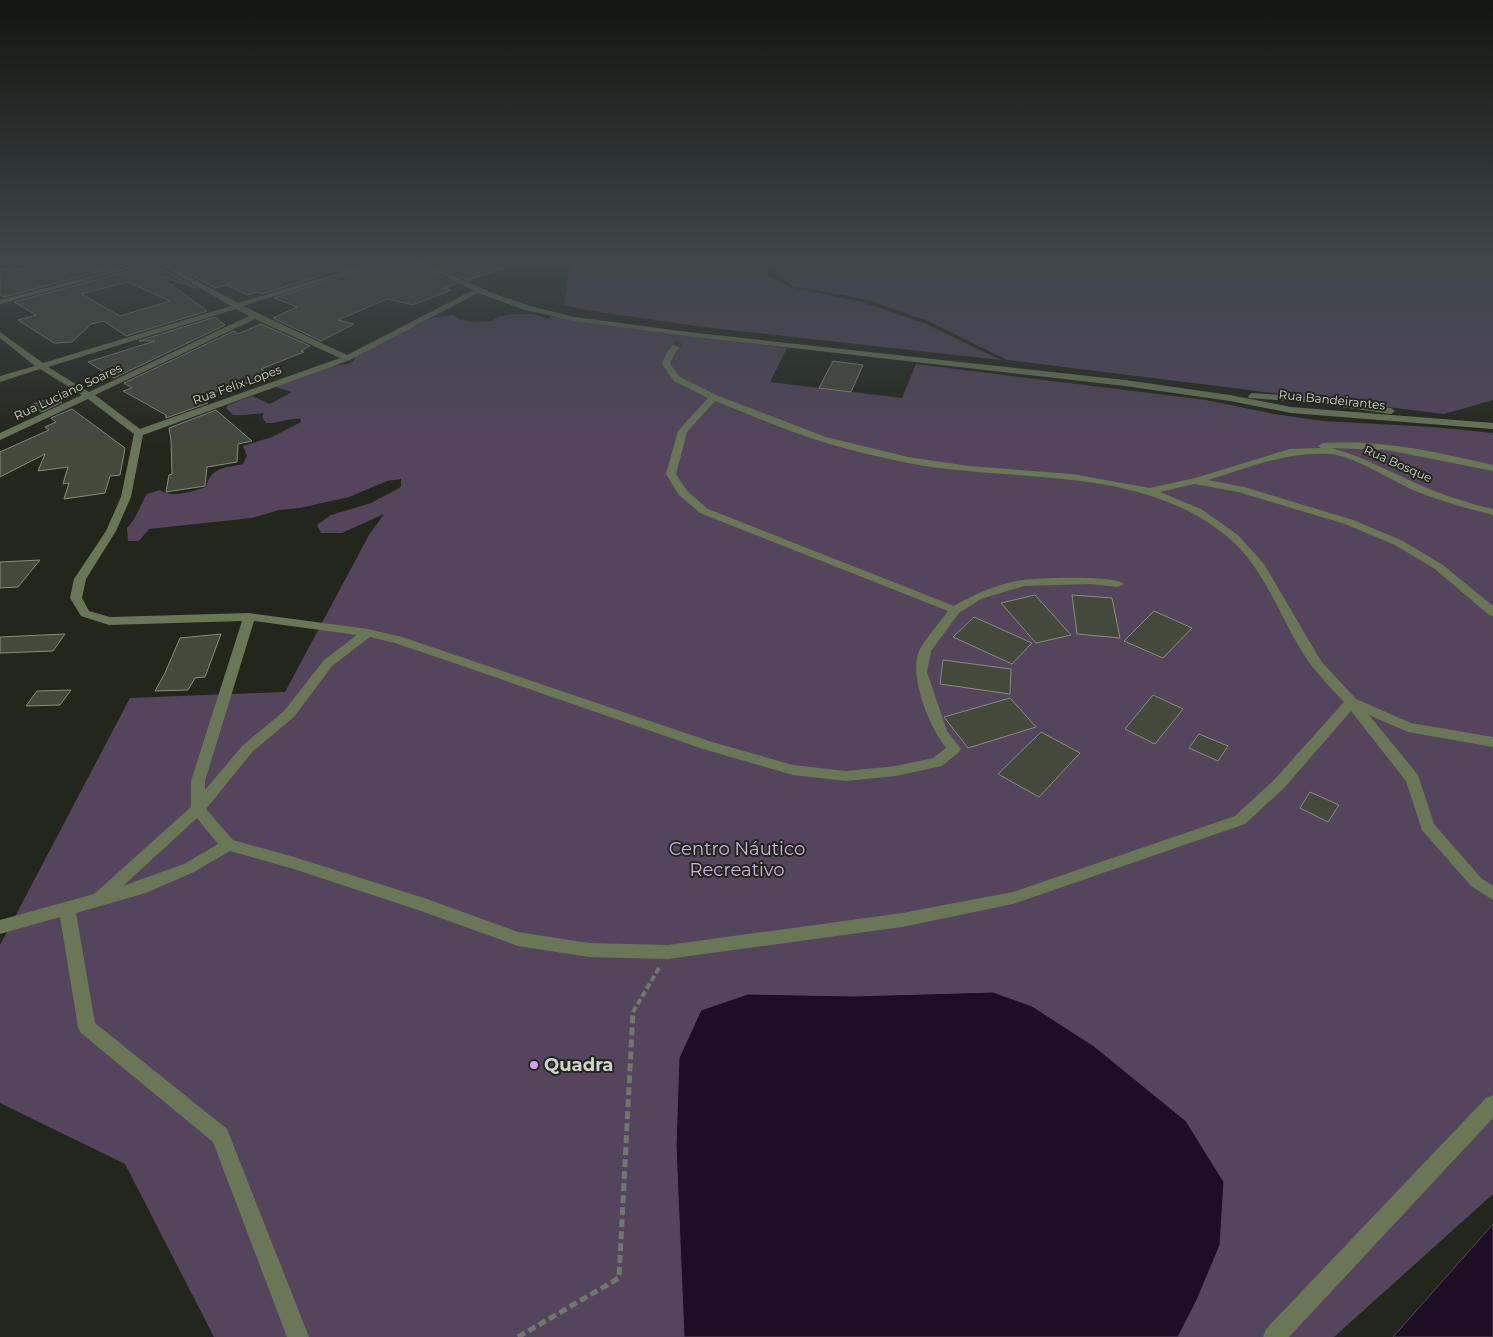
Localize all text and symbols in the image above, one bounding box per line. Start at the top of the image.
street label: Rua Luciano Soares [11,360,124,423]
street label: Rua Felix Lopes [190,361,283,408]
street label: Rua Bandeirantes [1278,386,1386,413]
street label: Rua Bosque [1362,442,1435,485]
park label: Centro Náutico Recreativo [669,838,805,881]
place label: Quadra [544,1054,613,1076]
marker: Quadra [528,1059,540,1071]

